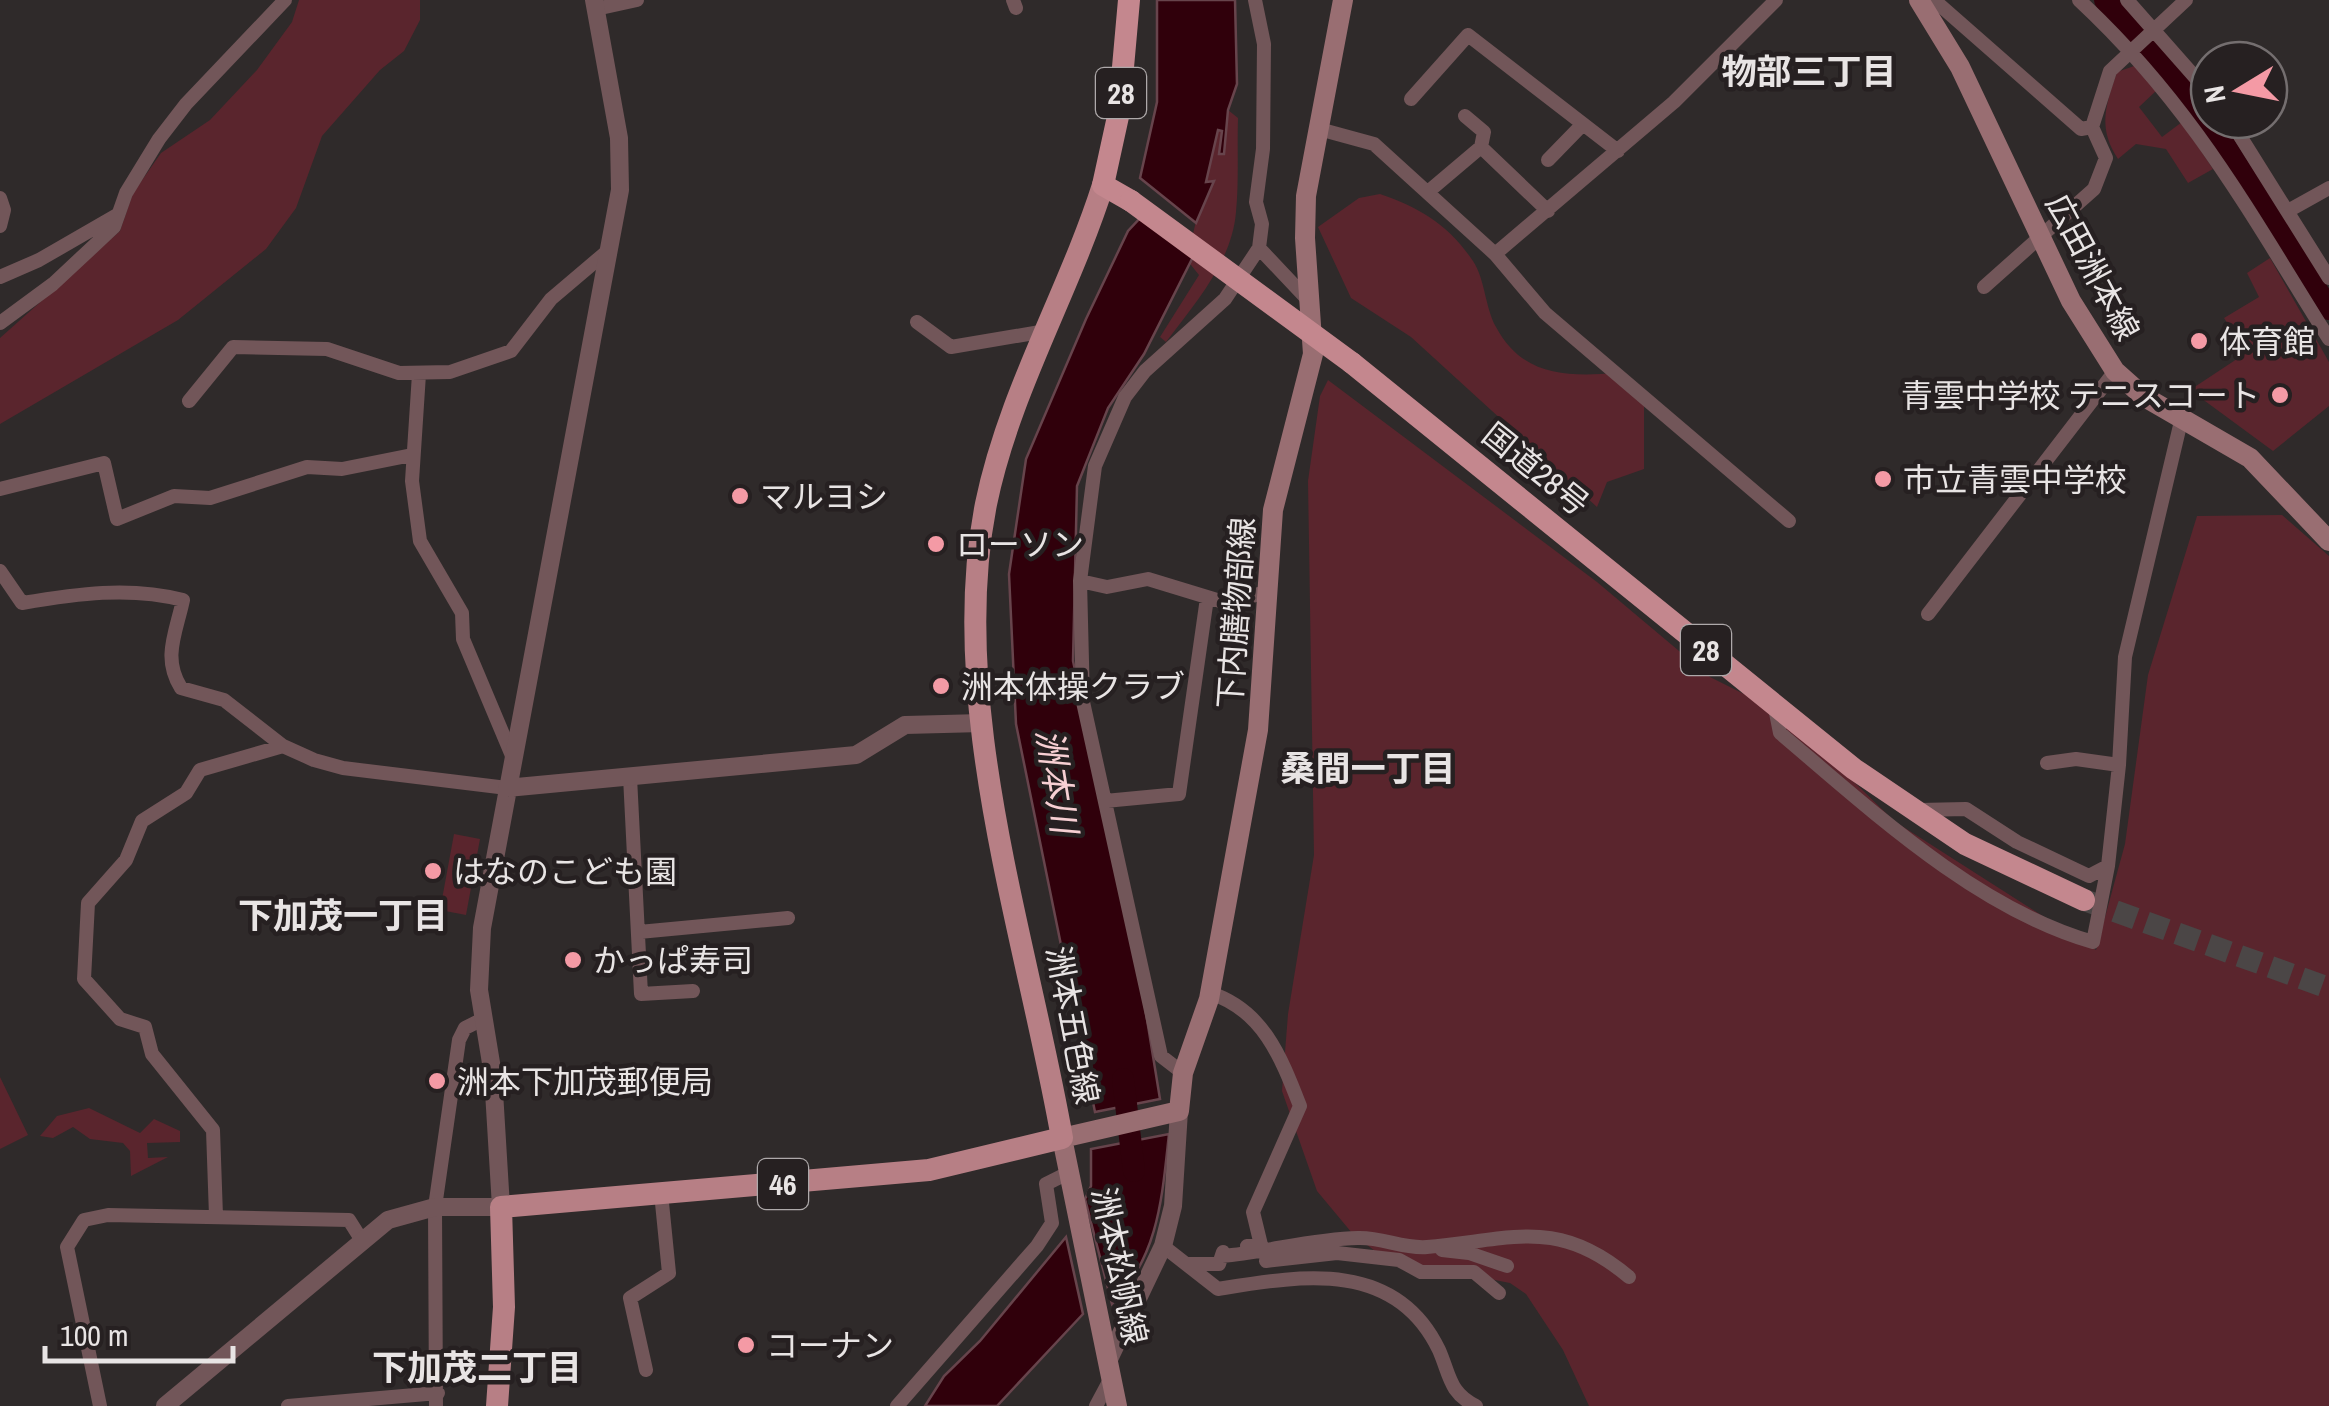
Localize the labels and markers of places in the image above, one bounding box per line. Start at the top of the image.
place label: 体育館 [2219,320,2315,363]
marker: 体育館 [2188,330,2210,352]
place label: 青雲中学校 テニスコート [1901,374,2260,417]
marker: 青雲中学校 テニスコート [2269,384,2291,406]
place label: 市立青雲中学校 [1903,458,2127,501]
marker: 市立青雲中学校 [1872,468,1894,490]
place label: マルヨシ [760,475,888,518]
marker: マルヨシ [729,485,751,507]
place label: ローソン [956,523,1084,566]
marker: ローソン [925,533,947,555]
place label: 洲本体操クラブ [961,665,1185,708]
marker: 洲本体操クラブ [930,675,952,697]
place label: はなのこども園 [453,850,677,893]
marker: はなのこども園 [422,860,444,882]
place label: かっぱ寿司 [593,939,753,982]
marker: かっぱ寿司 [562,949,584,971]
place label: 洲本下加茂郵便局 [457,1060,713,1103]
marker: 洲本下加茂郵便局 [426,1070,448,1092]
place label: コーナン [766,1324,894,1367]
marker: コーナン [735,1334,757,1356]

